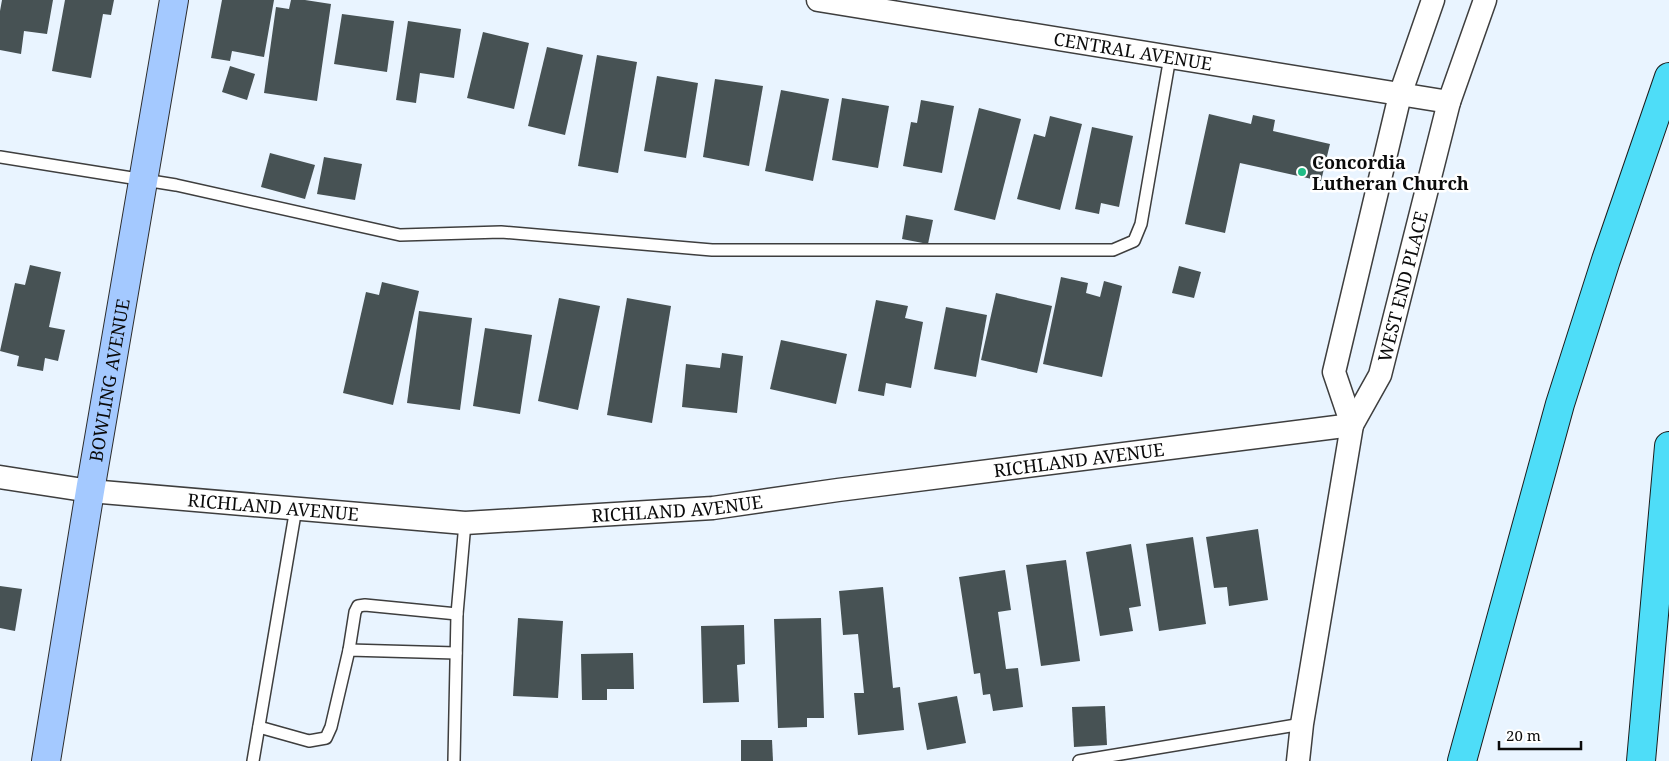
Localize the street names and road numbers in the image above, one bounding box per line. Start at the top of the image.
street label: CENTRAL AVENUE [1052,26,1214,76]
street label: WEST END PLACE [1372,209,1433,364]
street label: BOWLING AVENUE [83,297,135,464]
street label: RICHLAND AVENUE [992,437,1166,482]
street label: RICHLAND AVENUE [187,487,360,526]
street label: RICHLAND AVENUE [591,489,764,527]

